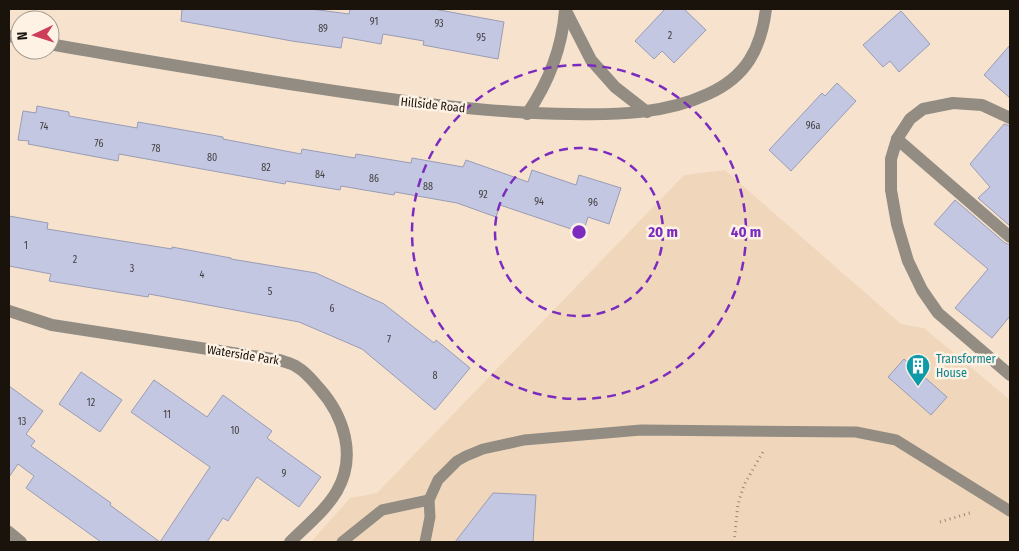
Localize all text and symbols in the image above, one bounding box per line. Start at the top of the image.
north arrow [10,10,60,60]
house number: 91 [370,16,378,28]
house number: 93 [434,18,444,30]
house number: 89 [318,23,328,35]
house number: 2 [668,30,673,42]
text: N [14,31,31,41]
house number: 95 [476,32,486,44]
street label: Hillside Road [400,95,466,115]
house number: 96a [806,120,820,132]
house number: 74 [40,121,48,133]
house number: 76 [95,138,103,150]
house number: 78 [152,143,160,155]
house number: 80 [207,152,217,164]
house number: 82 [261,162,271,174]
house number: 84 [315,169,325,181]
house number: 86 [369,173,379,185]
house number: 88 [423,181,433,193]
house number: 92 [478,189,488,201]
house number: 94 [534,196,544,208]
house number: 96 [588,197,598,209]
centre of rings [570,223,588,241]
text: 20 m [647,223,678,241]
text: 40 m [731,223,761,241]
house number: 1 [24,240,28,252]
house number: 2 [73,254,78,266]
house number: 3 [130,263,135,275]
house number: 4 [200,269,205,281]
house number: 5 [268,286,273,298]
house number: 6 [330,303,335,315]
house number: 7 [387,334,391,346]
street label: Waterside Park [206,342,280,368]
place label: Transformer House [936,352,997,380]
building icon: Transformer House [905,353,931,387]
house number: 8 [433,370,438,382]
house number: 12 [87,397,96,409]
house number: 11 [163,409,171,421]
house number: 13 [18,416,27,428]
house number: 10 [230,425,240,437]
house number: 9 [282,468,287,480]

